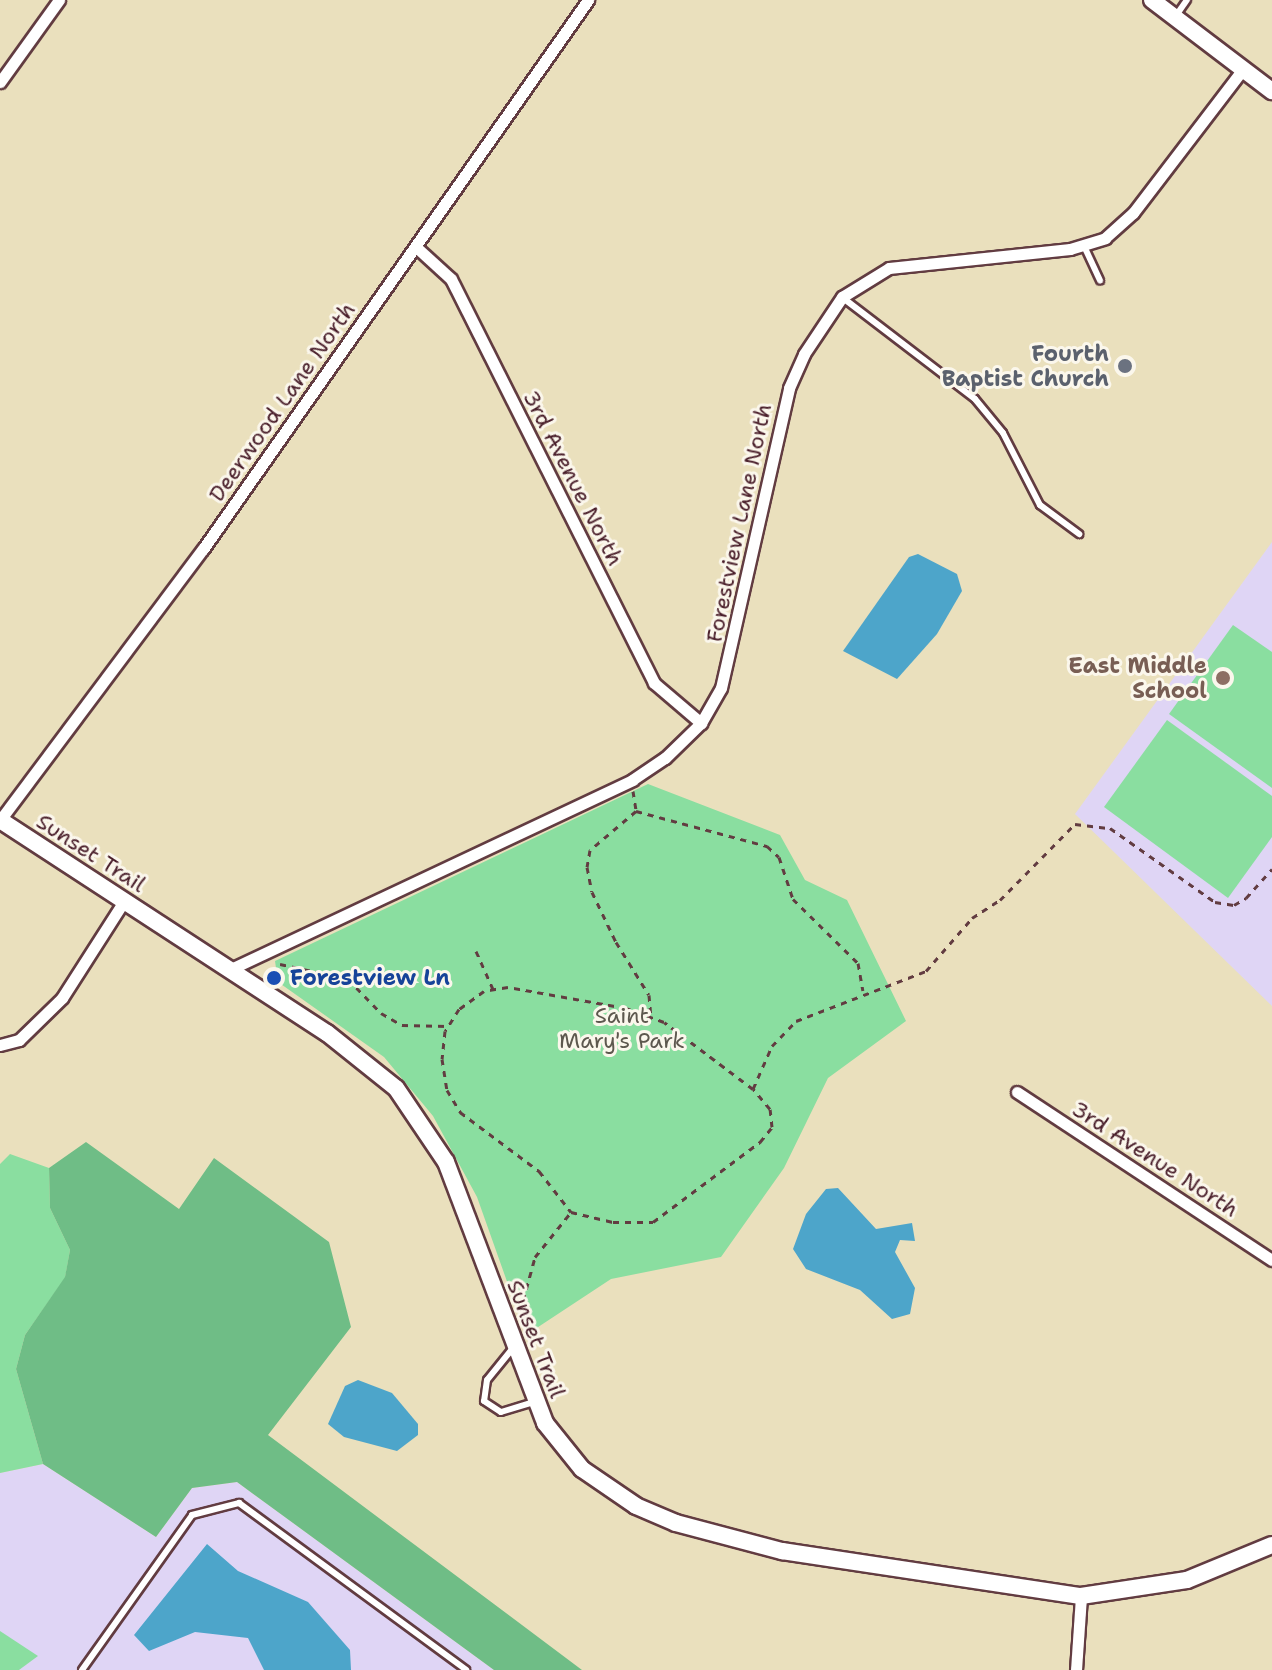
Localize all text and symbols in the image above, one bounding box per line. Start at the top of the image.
street label: Deerwood Lane North [203,297,361,507]
place label: Fourth Baptist Church [942,340,1109,392]
marker: Fourth Baptist Church [1116,357,1134,375]
street label: 3rd Avenue North [517,386,629,570]
street label: Forestview Lane North [701,401,777,645]
place label: East Middle School [1068,652,1207,704]
marker: East Middle School [1214,669,1232,687]
street label: Sunset Trail [32,808,150,898]
place label: Forestview Ln [290,965,450,991]
marker: Forestview Ln [265,969,283,987]
park label: Saint Mary's Park [559,1002,685,1054]
street label: 3rd Avenue North [1067,1095,1243,1223]
street label: Sunset Trail [501,1276,571,1402]

